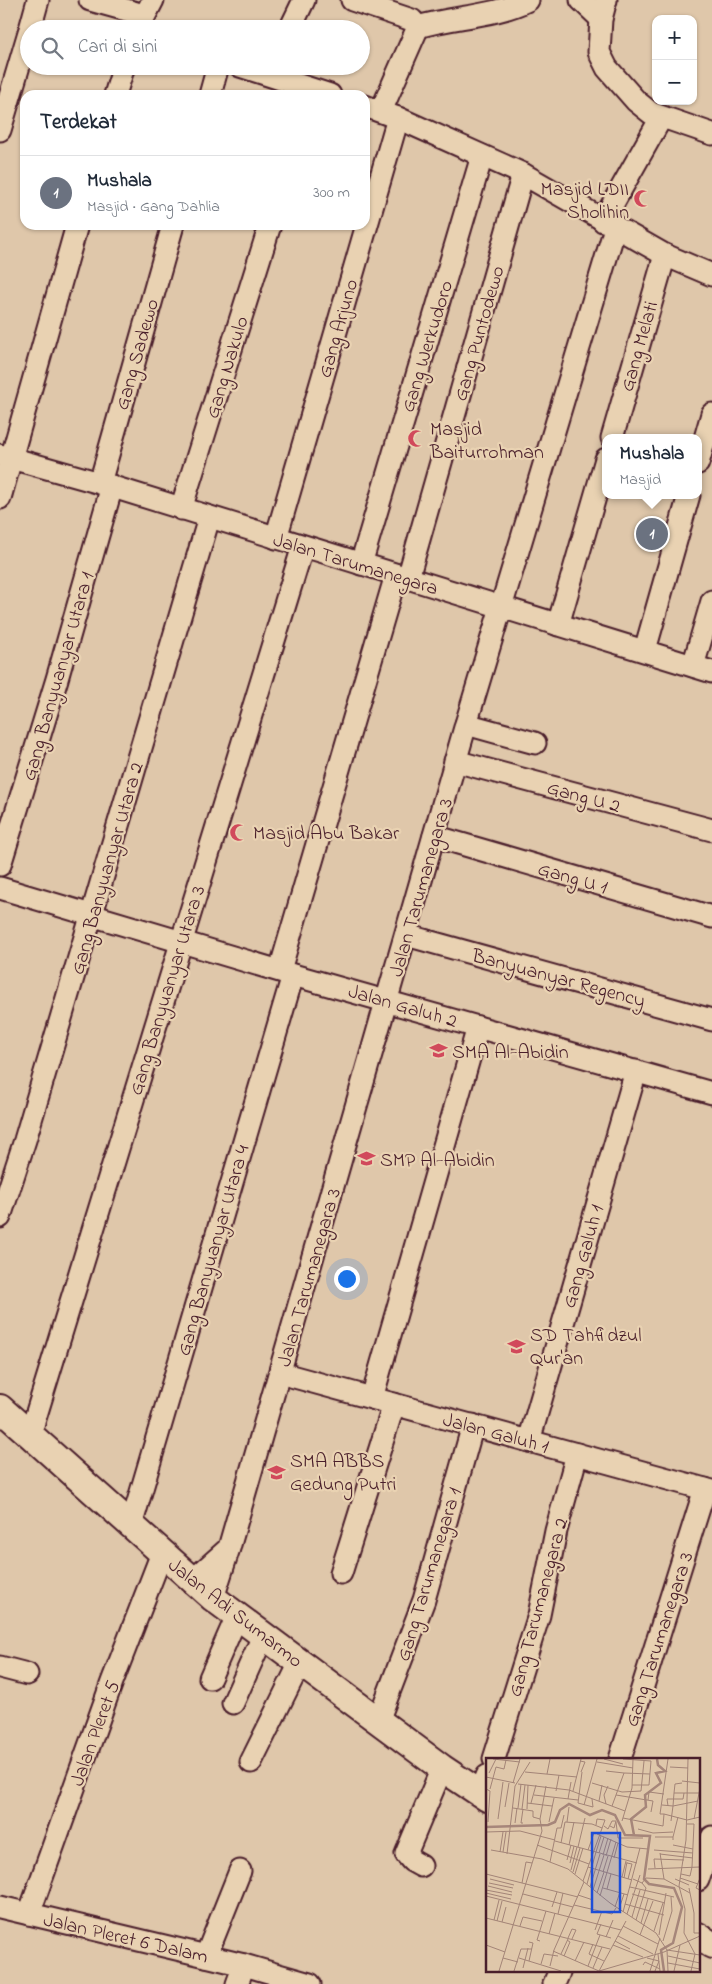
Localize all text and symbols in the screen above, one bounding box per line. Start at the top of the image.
map controls [652,15,697,105]
button: + [652,15,697,60]
search box [20,20,370,75]
icon: search [38,34,66,62]
text: Cari di sini [78,34,157,61]
button: − [652,60,697,105]
text: Terdekat [40,108,117,138]
text: Mushala [87,168,152,195]
place label: Masjid LDII Sholihin [541,176,629,228]
text: 1 [53,181,59,205]
text: 300 m [313,181,350,205]
mosque icon: Masjid LDII Sholihin [633,189,653,209]
text: Masjid · Gang Dahlia [87,195,220,219]
street label: Gang Puntodewo [447,263,515,405]
street label: Gang Arjuno [311,276,368,382]
street label: Gang Werkudoro [395,277,463,416]
street label: Gang Sadewo [109,296,169,414]
street label: Gang Melati [614,298,668,396]
street label: Gang Nakulo [199,313,259,423]
place label: Masjid Baiturrohman [429,416,544,468]
mosque icon: Masjid Baiturrohman [406,429,426,449]
popup [602,434,702,499]
text: Mushala [620,441,684,468]
text: Masjid [620,468,661,492]
pin: 1 [636,515,668,553]
street label: Jalan Tarumanegara [269,526,441,605]
street label: Gang Banyuanyar Utara 1 [16,569,104,785]
street label: Gang Banyuanyar Utara 2 [64,759,154,979]
street label: Gang U 2 [543,775,623,823]
street label: Jalan Tarumanegara 3 [383,795,463,981]
place label: Masjid Abu Bakar [253,820,400,849]
mosque icon: Masjid Abu Bakar [229,822,249,842]
street label: Gang U 1 [534,856,611,904]
street label: Gang Banyuanyar Utara 3 [123,882,215,1100]
street label: Banyuanyar Regency [467,942,648,1017]
street label: Jalan Galuh 2 [344,978,460,1037]
place label: SMA Al-Abidin [452,1039,569,1068]
school or university icon: SMA Al-Abidin [428,1041,448,1061]
street label: Gang Banyuanyar Utara 4 [170,1142,259,1360]
place label: SMP Al-Abidin [380,1147,495,1176]
school or university icon: SMP Al-Abidin [356,1149,376,1169]
street label: Jalan Tarumanegara 3 [271,1185,351,1371]
street label: Gang Galuh 1 [556,1202,614,1312]
your location [334,1266,360,1292]
place label: SD Tahfidzul Qur'an [530,1322,642,1374]
school or university icon: SD Tahfidzul Qur'an [506,1336,526,1356]
street label: Jalan Galuh 1 [439,1406,552,1462]
place label: SMA ABBS Gedung Putri [290,1448,396,1501]
school or university icon: SMA ABBS Gedung Putri [266,1462,286,1482]
street label: Gang Tarumanegara 1 [390,1484,472,1665]
street label: Gang Tarumanegara 2 [502,1515,578,1700]
street label: Gang Tarumanegara 3 [618,1549,703,1731]
street label: Jalan Adi Sumarmo [161,1552,308,1676]
street label: Jalan Pleret 5 [64,1677,129,1791]
inset map [486,1758,700,1972]
street label: Jalan Pleret 6 Dalam [40,1906,211,1972]

